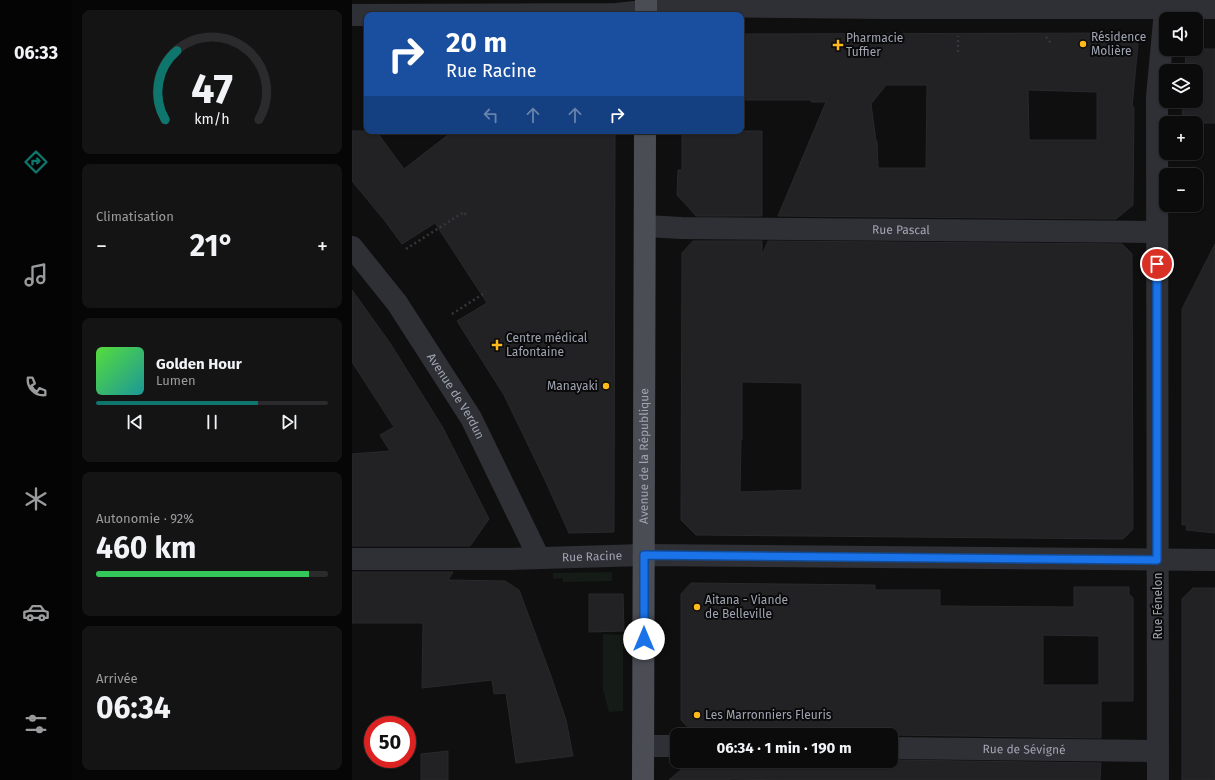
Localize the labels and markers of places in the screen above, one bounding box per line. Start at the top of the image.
place label: Résidence Molière [1091,30,1146,58]
place label: Pharmacie Tuffier [846,31,903,59]
marker: Résidence Molière [1078,39,1088,49]
marker: Pharmacie Tuffier [833,40,843,50]
pin [1140,247,1174,281]
place label: Centre médical Lafontaine [506,331,588,359]
marker: Centre médical Lafontaine [491,339,503,351]
place label: Manayaki [547,379,598,393]
marker: Manayaki [601,381,611,391]
place label: Aitana - Viande de Belleville [705,593,788,621]
marker: Aitana - Viande de Belleville [692,602,702,612]
place label: Les Marronniers Fleuris [705,708,832,722]
marker: Les Marronniers Fleuris [692,710,702,720]

